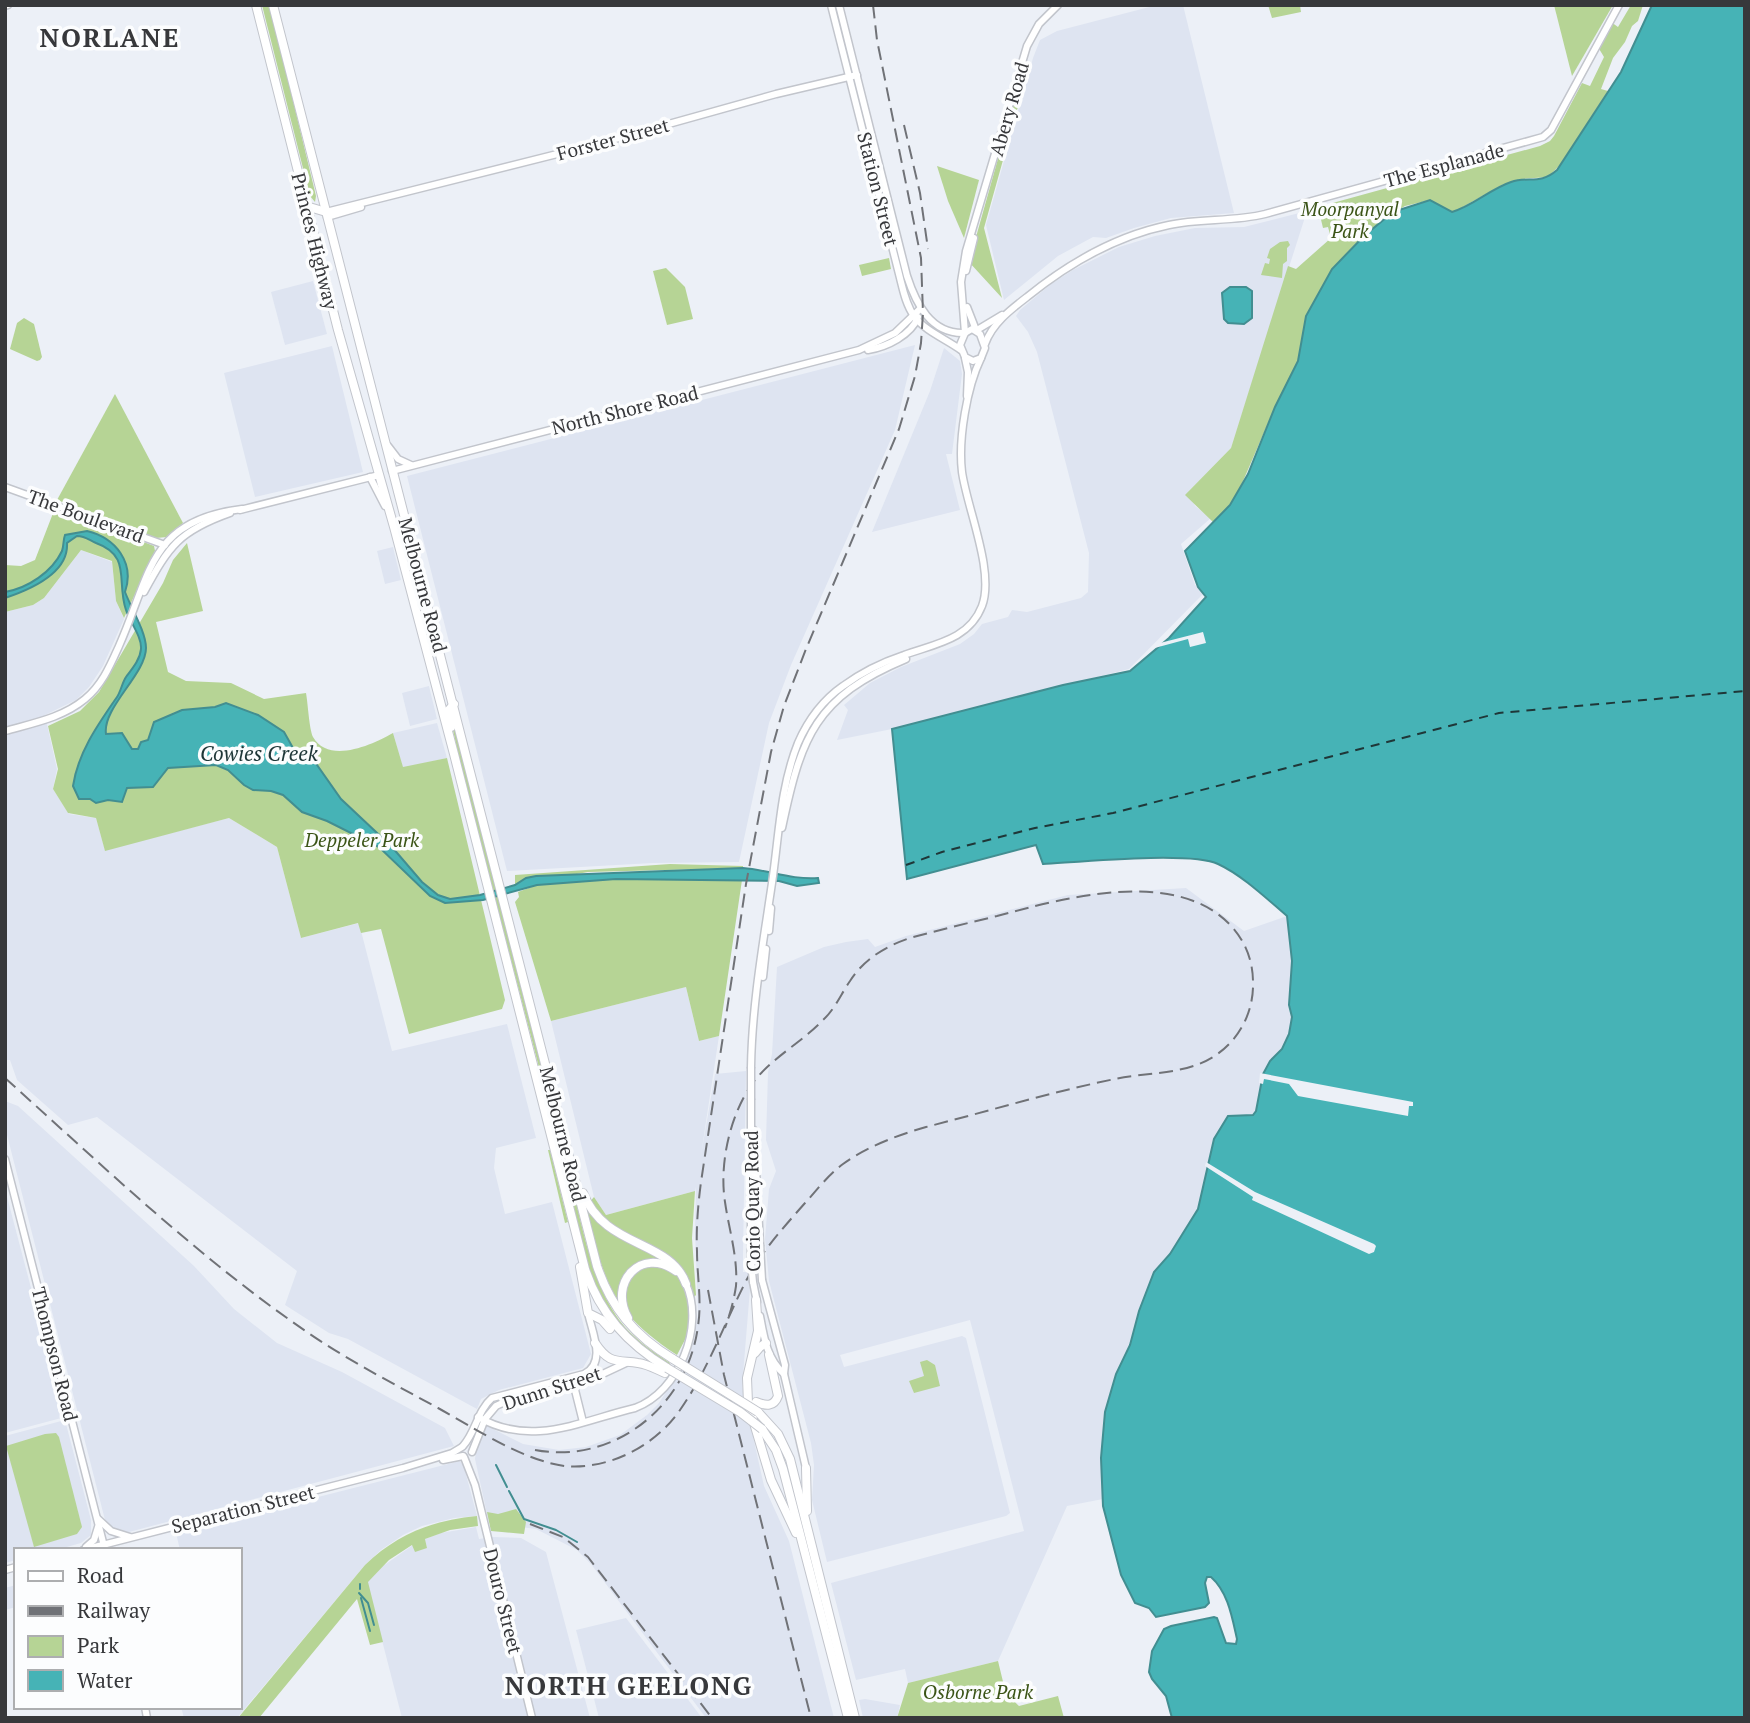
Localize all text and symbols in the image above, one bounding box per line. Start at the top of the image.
district label: NORLANE [40,20,180,54]
street label: Abery Road [983,58,1034,159]
street label: Forster Street [554,111,672,166]
street label: Station Street [852,129,905,249]
street label: The Esplanade [1381,136,1507,193]
street label: Princes Highway [286,170,345,312]
park label: Moorpanyal Park [1300,196,1400,243]
street label: North Shore Road [549,379,701,440]
street label: The Boulevard [24,483,148,548]
street label: Melbourne Road [393,515,454,656]
water label: Cowies Creek [200,739,319,767]
park label: Deppeler Park [304,827,420,852]
street label: Melbourne Road [535,1064,592,1205]
street label: Corio Quay Road [738,1130,765,1272]
street label: Thompson Road [27,1284,84,1424]
street label: Dunn Street [499,1360,604,1415]
street label: Separation Street [169,1479,317,1538]
street label: Douro Street [478,1545,529,1656]
legend [14,1548,242,1709]
text: Road [77,1561,124,1589]
text: Railway [77,1596,151,1624]
text: Park [77,1631,119,1659]
text: Water [77,1666,132,1694]
district label: NORTH GEELONG [505,1668,753,1702]
park label: Osborne Park [923,1679,1034,1704]

